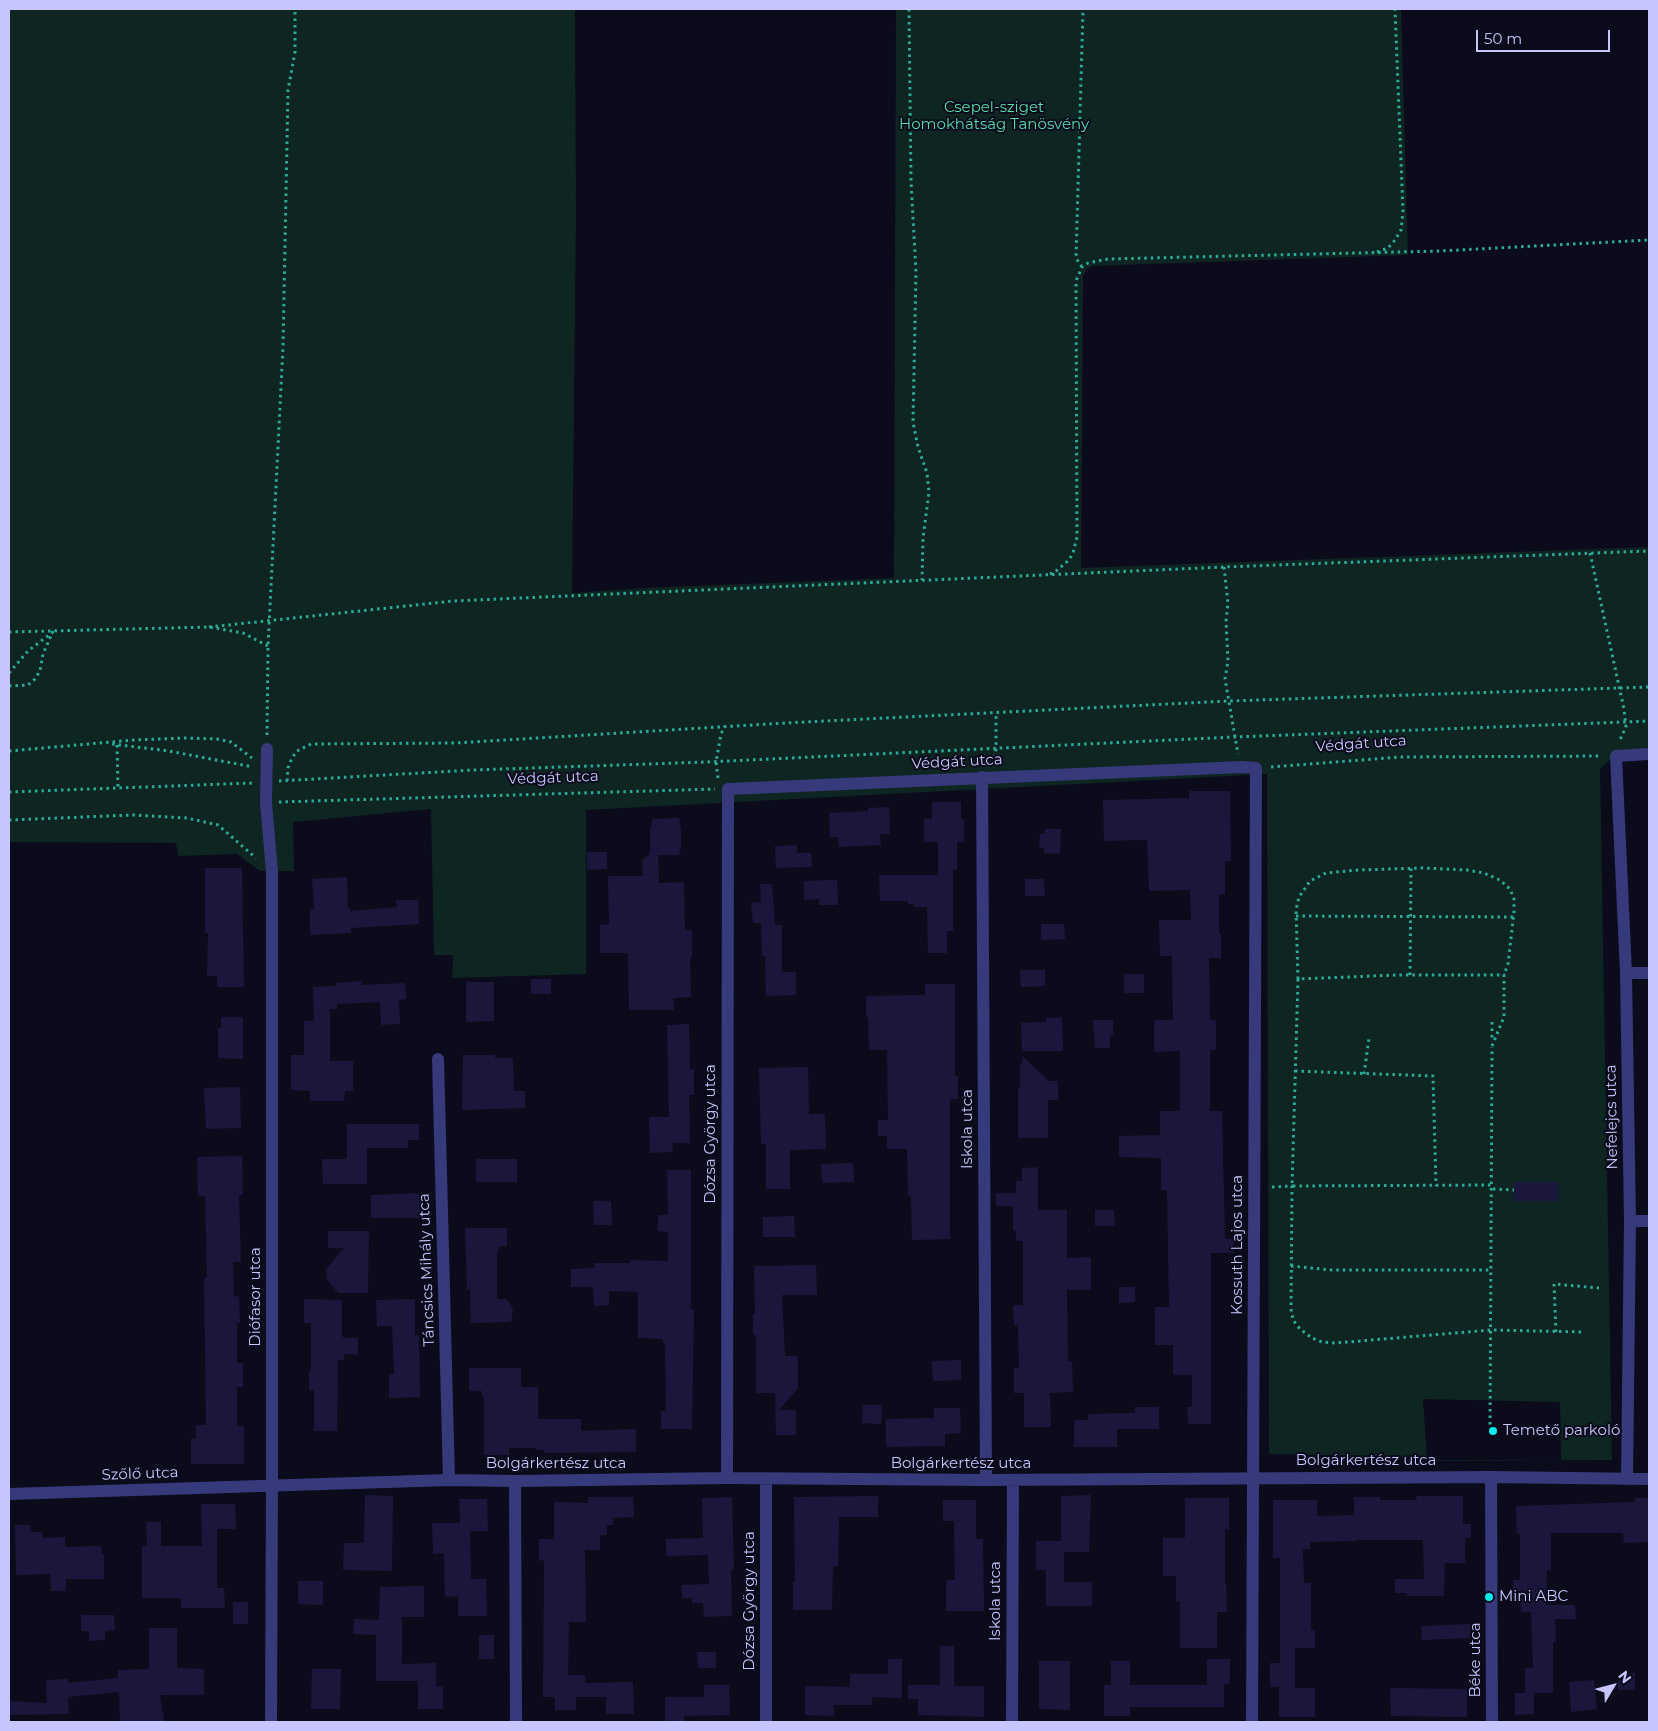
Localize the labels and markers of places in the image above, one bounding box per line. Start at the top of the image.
place label: Temető parkoló [1503,1422,1620,1440]
marker: Temető parkoló [1487,1425,1499,1437]
place label: Mini ABC [1499,1588,1568,1606]
marker: Mini ABC [1483,1591,1495,1603]

